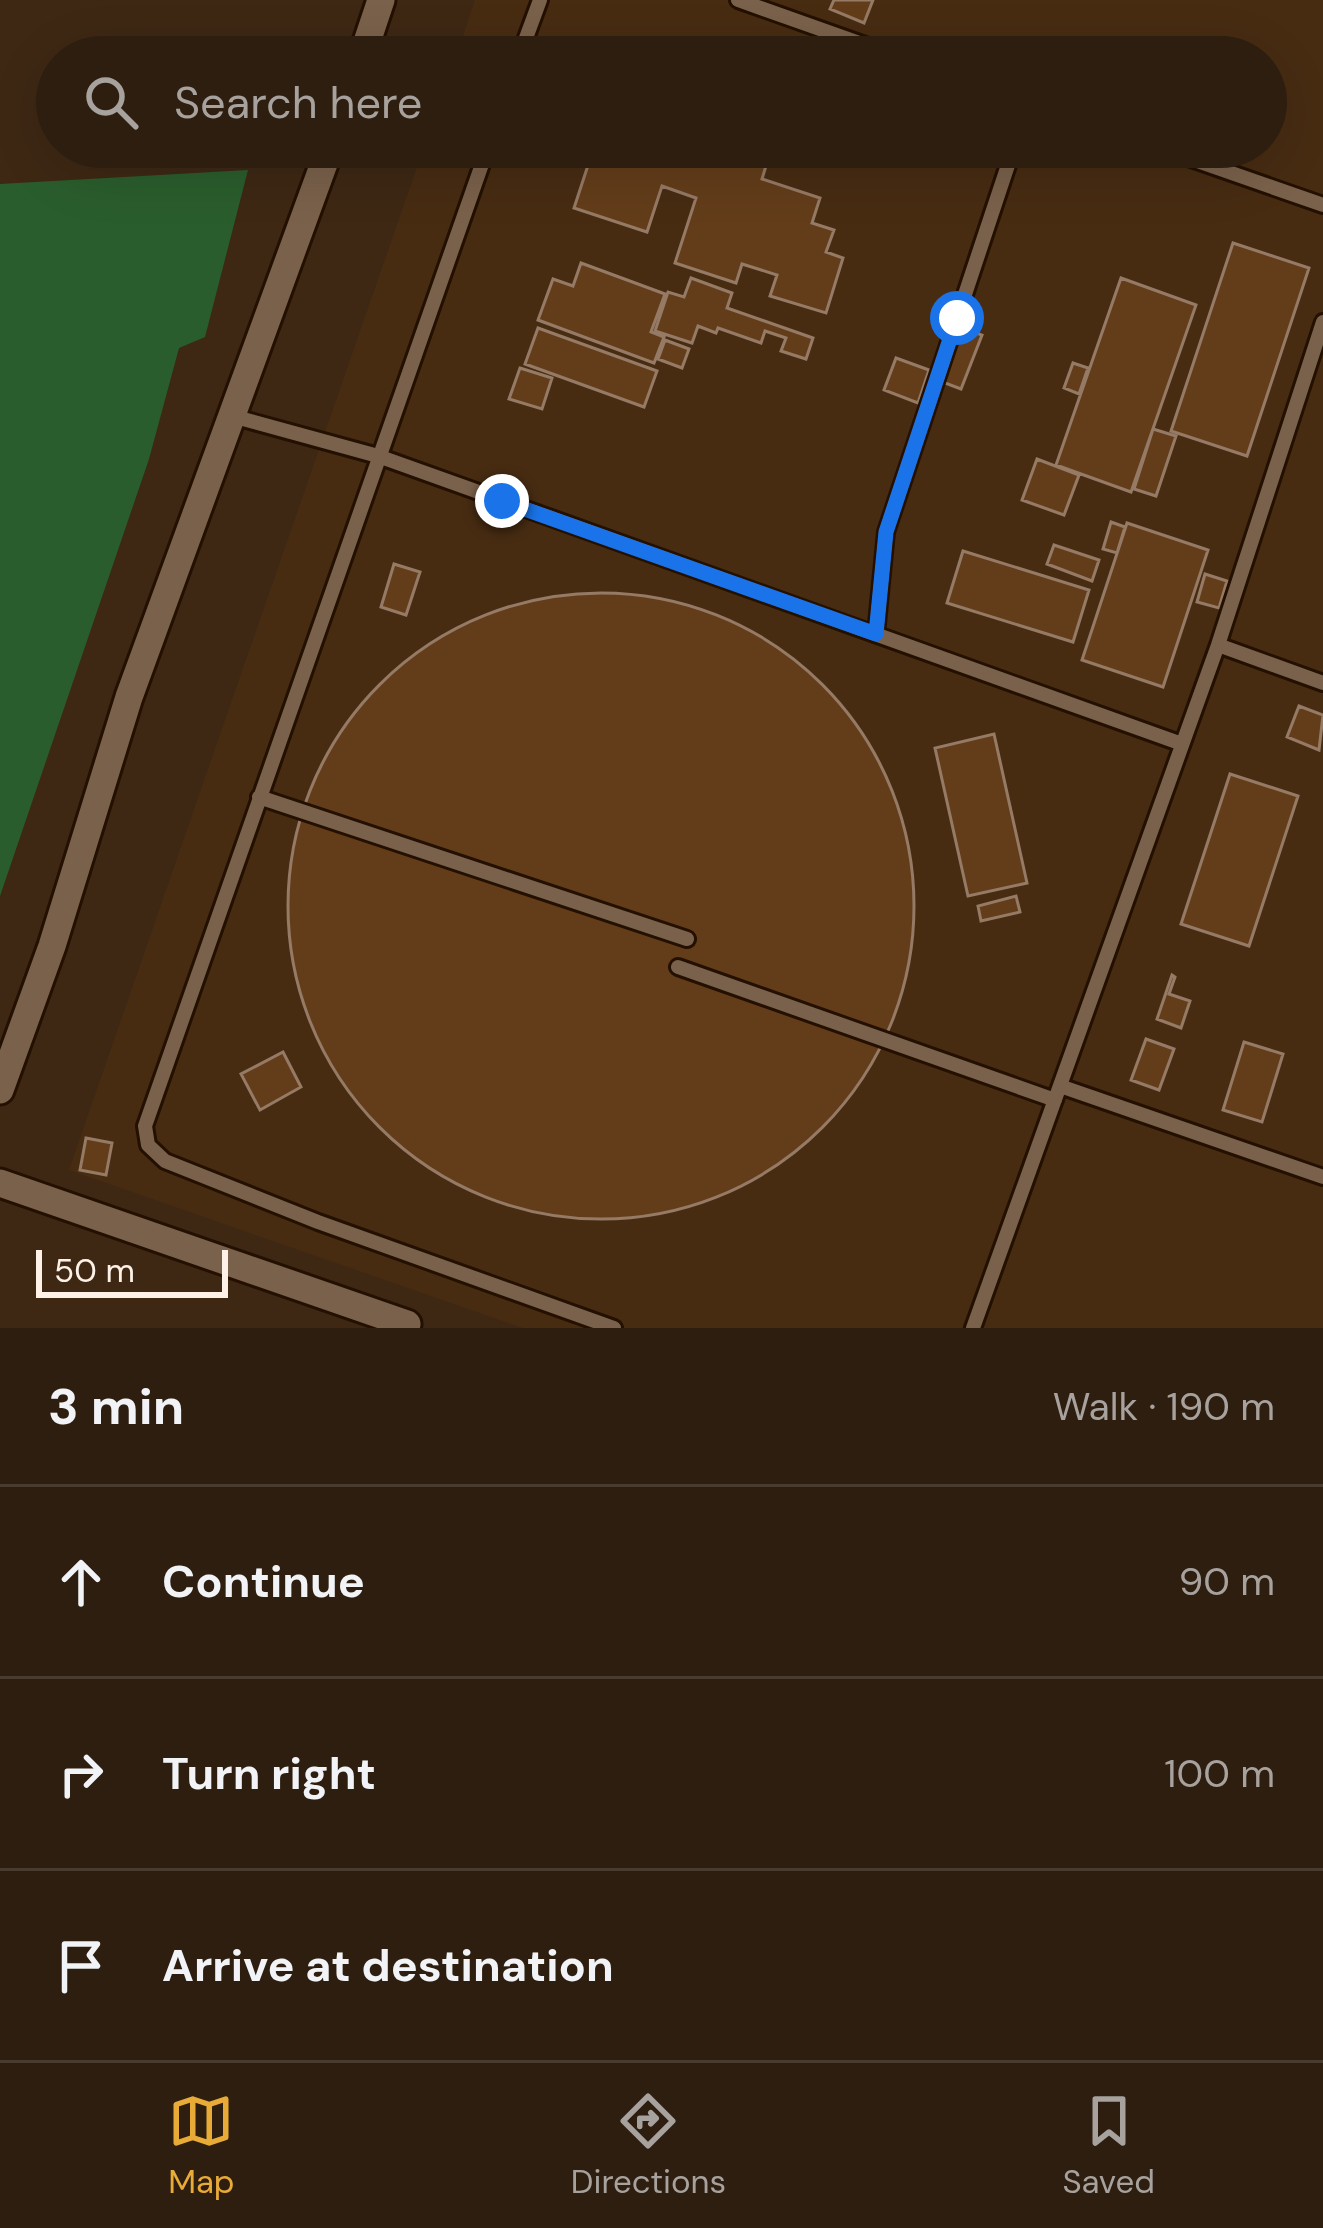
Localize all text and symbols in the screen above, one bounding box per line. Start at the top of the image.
search box [36,36,1287,168]
icon: search [78,69,144,135]
text: Search here [174,73,422,132]
route start [930,291,984,345]
route end [475,474,529,528]
scale bar [36,1244,228,1297]
text: 50 m [54,1249,135,1292]
text: 3 min [48,1373,184,1440]
text: Walk · 190 m [1053,1381,1275,1432]
icon: ahead [48,1549,114,1615]
text: Continue [162,1552,365,1611]
text: 90 m [1179,1556,1275,1607]
icon: right [48,1741,114,1807]
text: Turn right [162,1744,376,1803]
text: 100 m [1164,1748,1275,1799]
icon: arrive [48,1933,114,1999]
text: Arrive at destination [162,1936,614,1995]
tab: Map [168,2088,235,2203]
tab: Directions [571,2088,726,2203]
tab: Saved [1062,2088,1155,2203]

